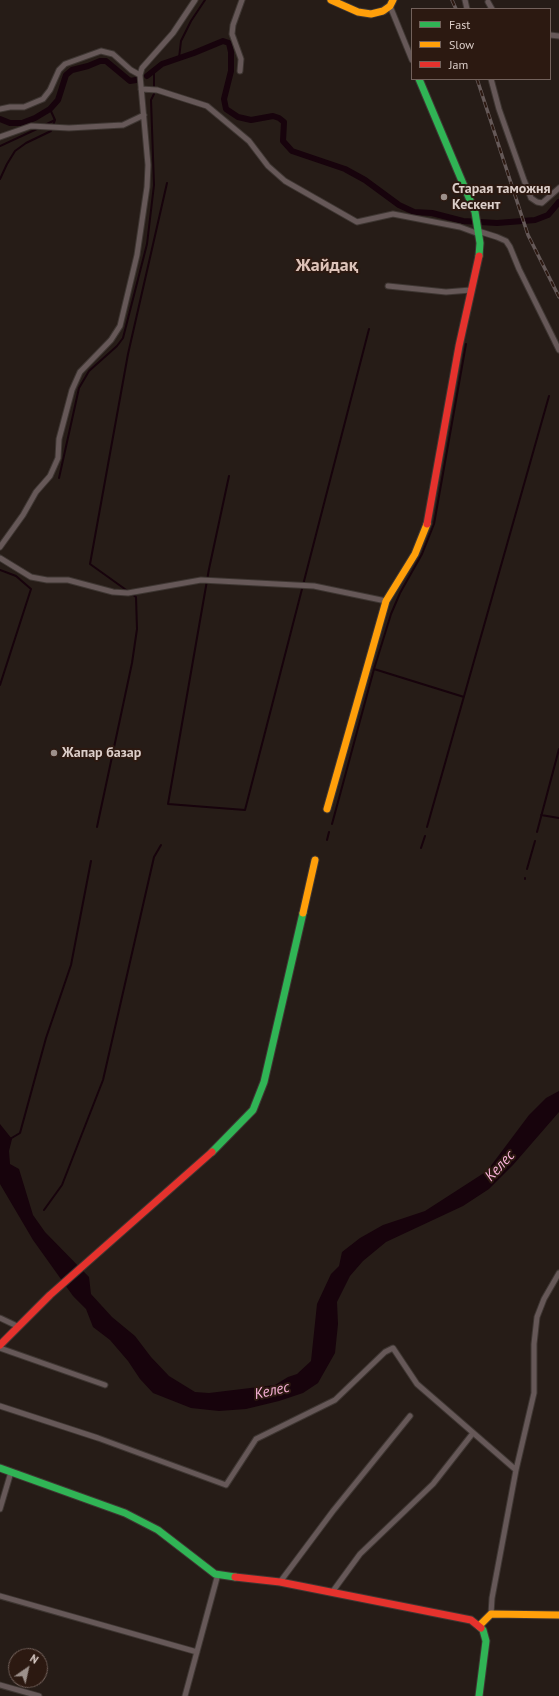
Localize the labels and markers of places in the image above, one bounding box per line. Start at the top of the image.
place label: Старая таможня Кескент [452,181,551,214]
marker: Старая таможня Кескент [439,192,449,202]
place label: Жапар базар [62,745,141,761]
marker: Жапар базар [49,748,59,758]

